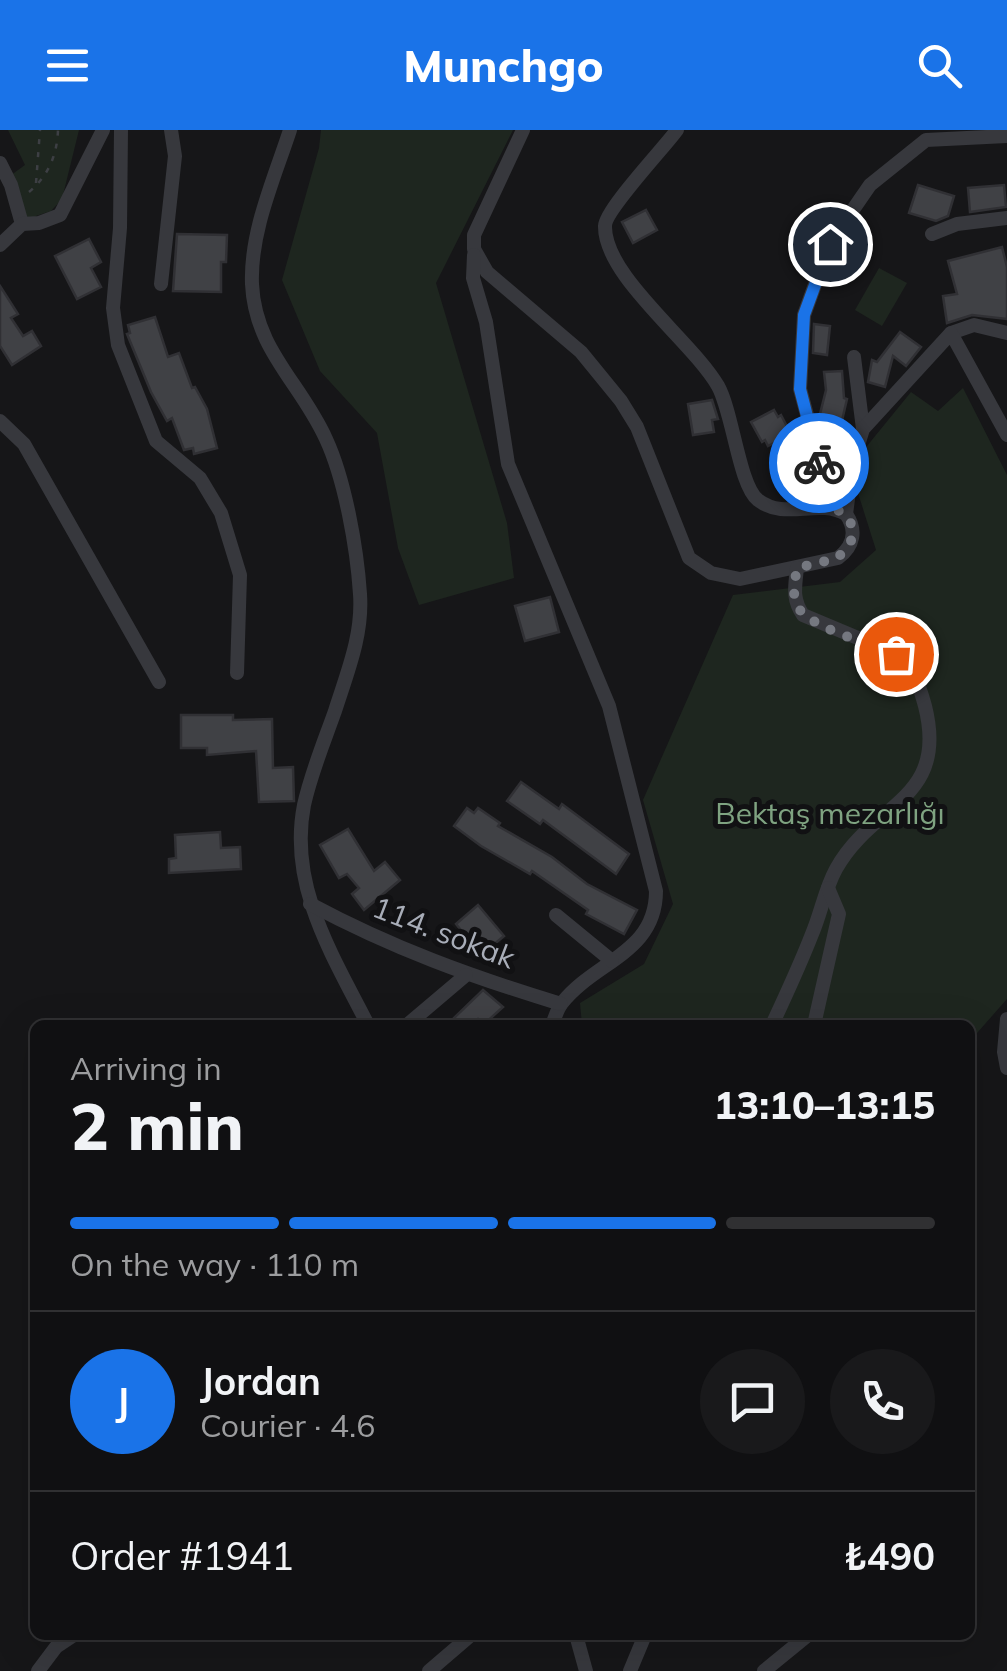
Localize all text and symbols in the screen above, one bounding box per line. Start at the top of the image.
text: Munchgo [403,37,604,93]
icon: menu [40,38,95,93]
icon: search [912,38,967,93]
pin [788,202,873,287]
icon: home [803,217,858,272]
courier [769,413,869,513]
icon: bike [792,436,847,491]
pin [854,612,939,697]
icon: bag [869,627,924,682]
park label: Bektaş mezarlığı [715,794,945,832]
street label: 114. sokak [367,887,521,977]
text: Arriving in [70,1048,222,1088]
text: 13:10–13:15 [714,1081,935,1129]
text: 2 min [70,1085,244,1166]
text: On the way · 110 m [70,1244,359,1284]
button: chat [700,1349,805,1454]
button: phone [830,1349,935,1454]
text: Jordan [200,1357,321,1405]
text: J [116,1377,129,1425]
text: Courier · 4.6 [200,1405,376,1445]
text: Order #1941 [70,1532,294,1580]
text: ₺490 [844,1532,935,1580]

